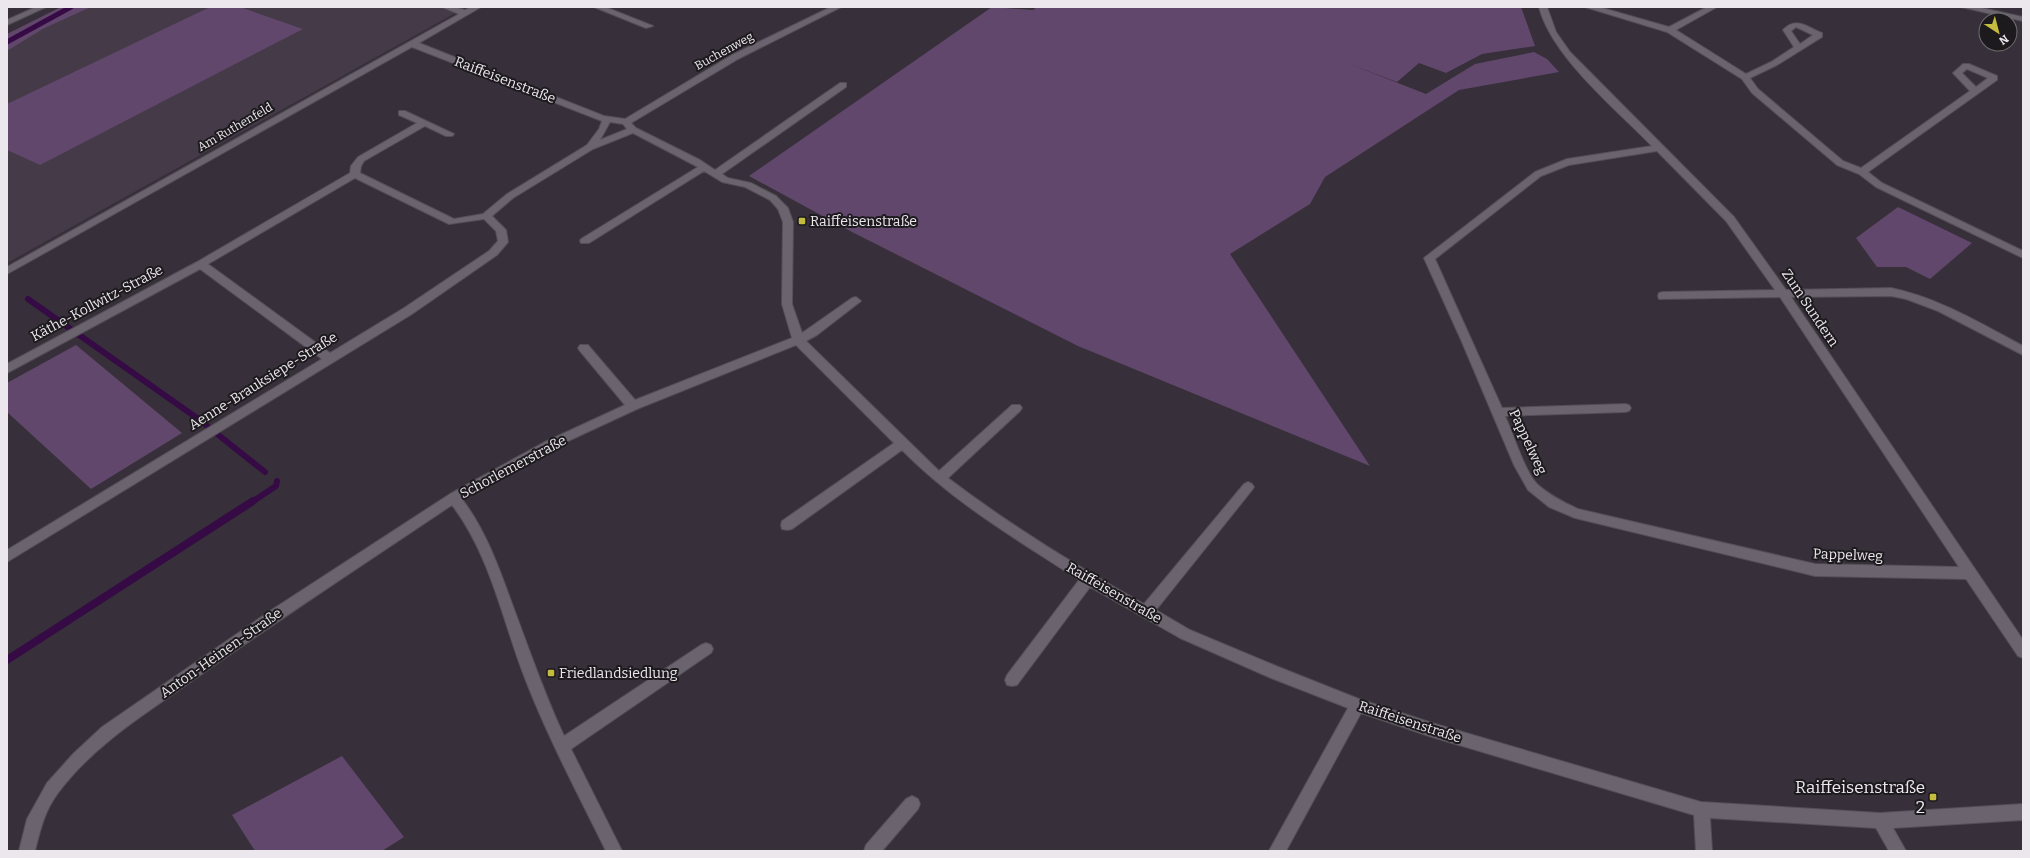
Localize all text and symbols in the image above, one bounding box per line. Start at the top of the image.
north arrow [1978,12,2018,52]
street label: Buchenweg [692,29,756,73]
text: N [1996,32,2011,48]
street label: Raiffeisenstraße [452,53,558,107]
street label: Am Ruthenfeld [195,100,275,154]
place label: Raiffeisenstraße [810,213,917,230]
marker: Raiffeisenstraße [797,216,807,226]
street label: Käthe-Kollwitz-Straße [28,261,166,345]
street label: Zum Sundern [1778,266,1842,350]
street label: Aenne-Brauksiepe-Straße [186,328,340,434]
street label: Pappelweg [1505,407,1551,478]
street label: Schorlemerstraße [457,432,569,502]
street label: Pappelweg [1813,545,1884,565]
street label: Raiffeisenstraße [1063,559,1165,627]
street label: Anton-Heinen-Straße [157,605,285,701]
place label: Friedlandsiedlung [559,665,678,682]
marker: Friedlandsiedlung [546,668,556,678]
street label: Raiffeisenstraße [1356,697,1464,747]
place label: Raiffeisenstraße 2 [1795,777,1925,818]
marker: Raiffeisenstraße 2 [1928,792,1938,802]

